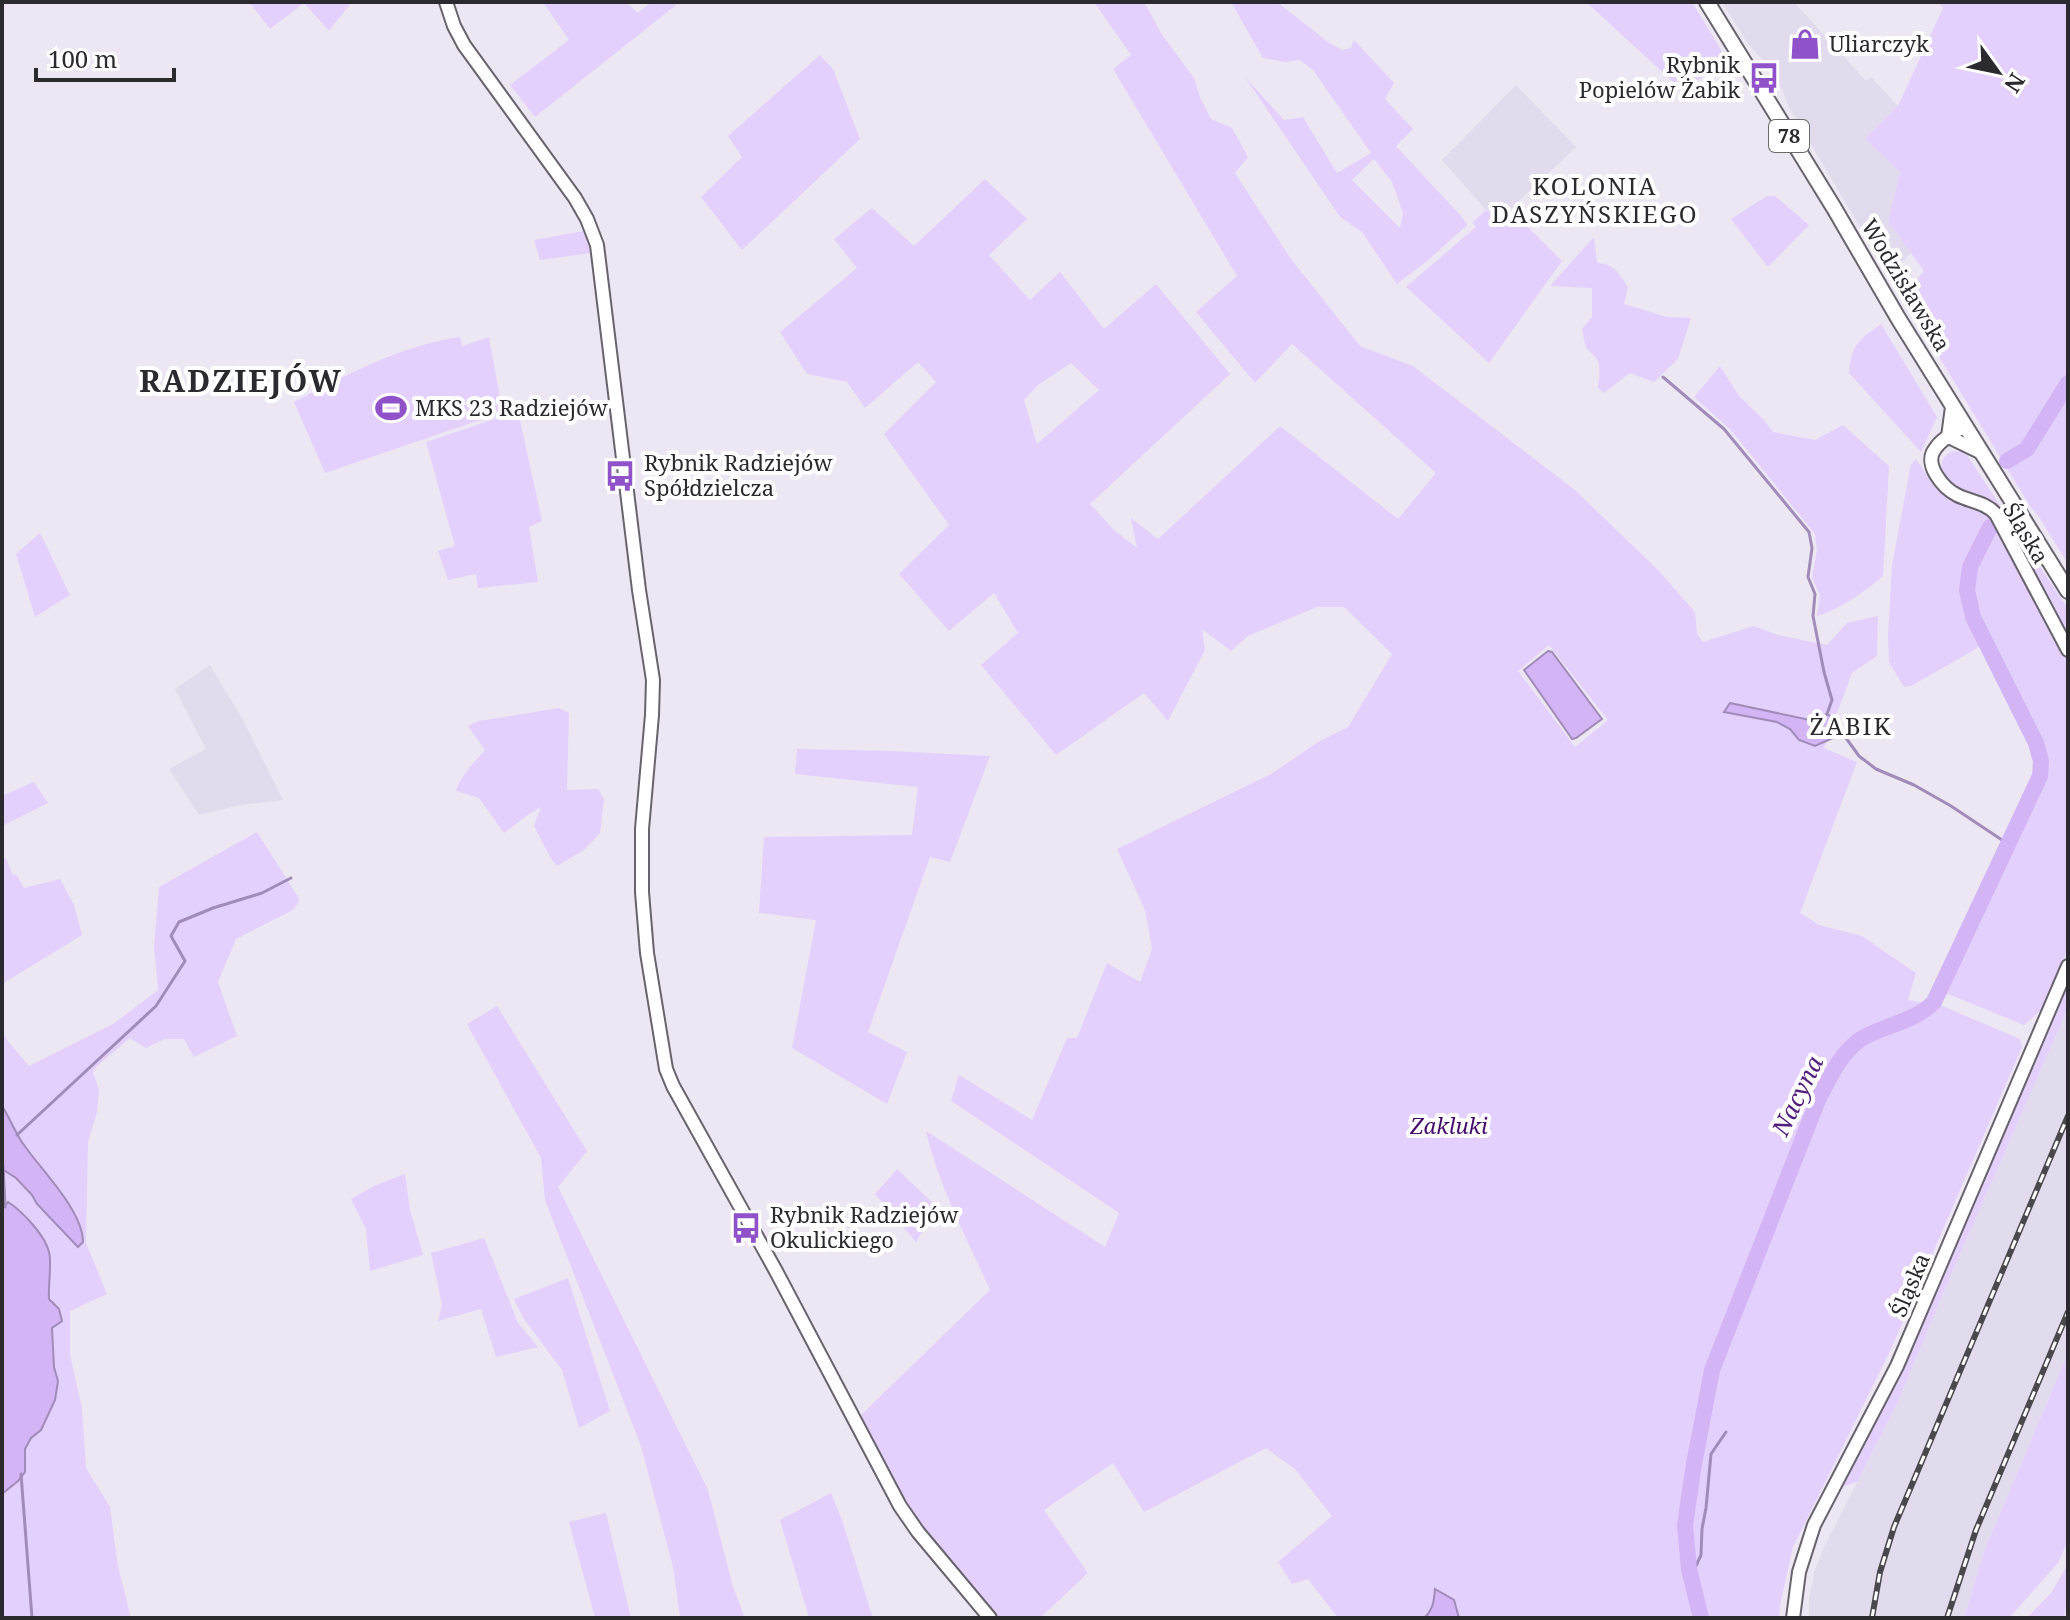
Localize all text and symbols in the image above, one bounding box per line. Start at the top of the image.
shop icon: Uliarczyk [1788,27,1822,61]
place label: Uliarczyk [1829,28,1929,58]
scale bar [36,32,174,82]
north arrow [1958,32,2038,112]
text: 100 m [48,42,117,75]
place label: Rybnik Popielów Żabik [1579,49,1740,104]
bus stop icon: Rybnik Popielów Żabik [1747,61,1781,95]
text: N [1998,68,2033,99]
road number: 78 [1769,120,1809,152]
district label: KOLONIA DASZYŃSKIEGO [1491,169,1699,230]
street label: Wodzisławska [1855,213,1958,356]
district label: RADZIEJÓW [139,360,343,401]
sports icon: MKS 23 Radziejów [374,391,408,425]
place label: MKS 23 Radziejów [415,392,608,422]
place label: Rybnik Radziejów Spółdzielcza [644,447,832,502]
bus stop icon: Rybnik Radziejów Spółdzielcza [603,459,637,493]
street label: Śląska [1997,496,2057,569]
district label: ŻABIK [1810,709,1892,742]
water label: Nacyna [1763,1050,1830,1142]
park label: Zakluki [1409,1110,1488,1140]
place label: Rybnik Radziejów Okulickiego [770,1199,958,1254]
bus stop icon: Rybnik Radziejów Okulickiego [729,1211,763,1245]
street label: Śląska [1882,1248,1936,1321]

